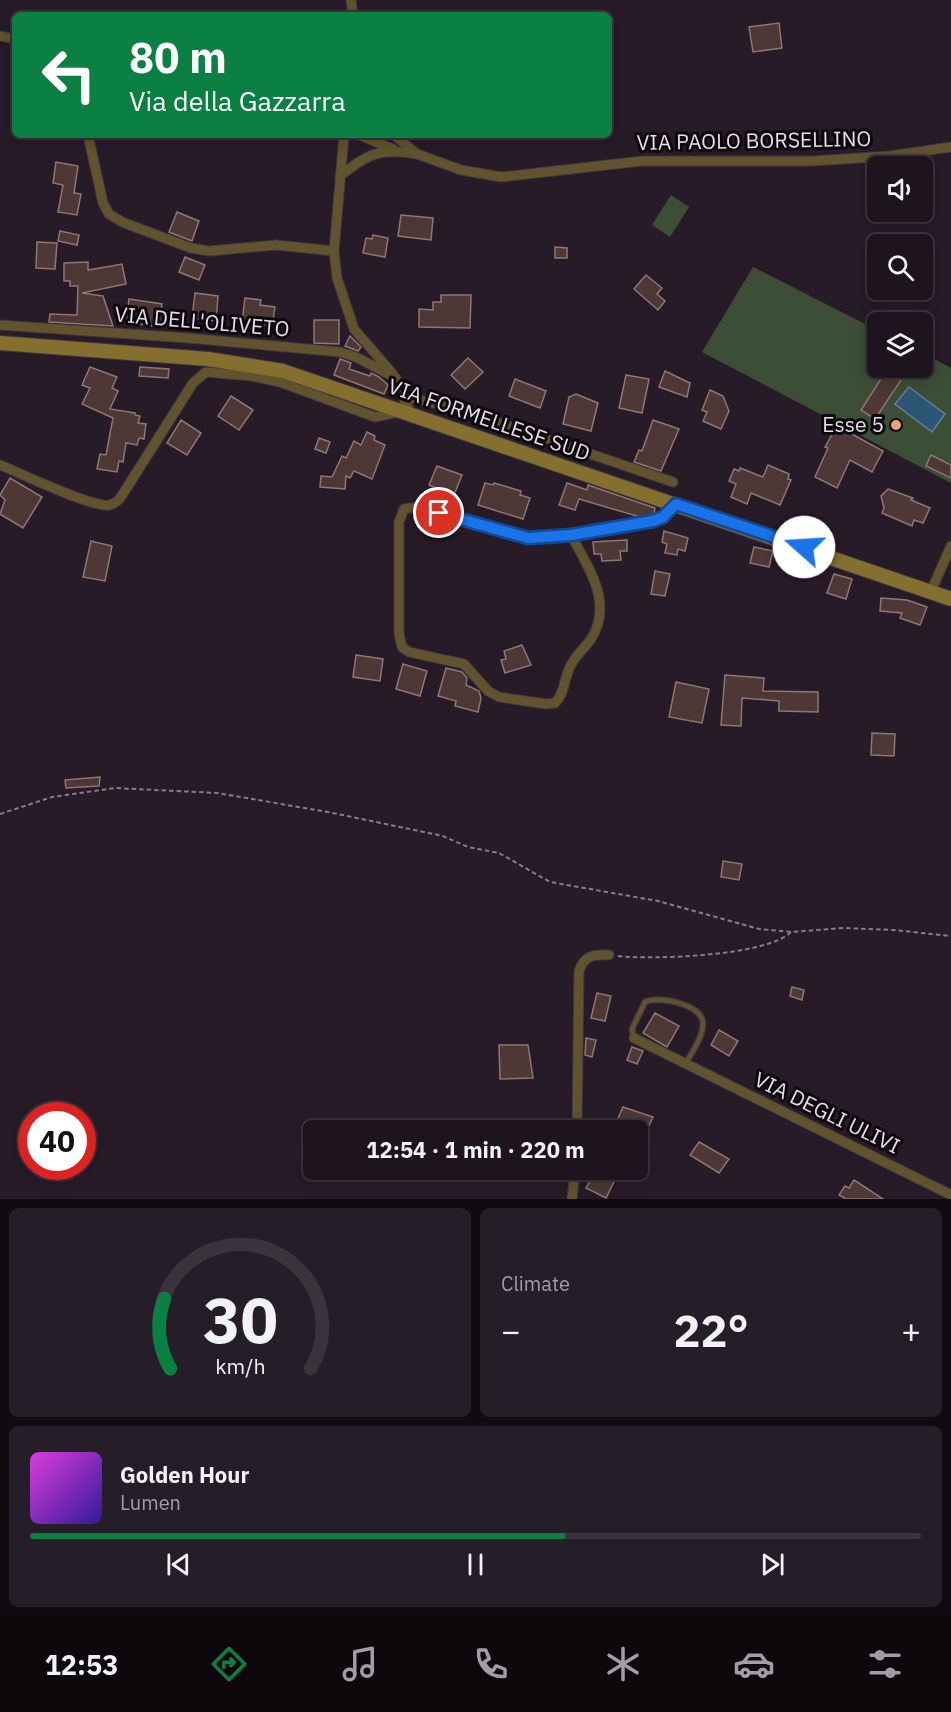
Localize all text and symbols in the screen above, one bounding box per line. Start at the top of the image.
text: 80 m [129,30,227,85]
icon: left [30,36,108,114]
text: Via della Gazzarra [129,83,346,118]
street label: VIA PAOLO BORSELLINO [636,124,872,156]
map controls [867,156,933,378]
button: sound [867,156,933,222]
button: search [867,234,933,300]
street label: VIA DELL'OLIVETO [113,299,291,343]
button: layers [867,312,933,378]
street label: VIA FORMELLESE SUD [385,371,594,467]
place label: Esse 5 [822,410,884,438]
marker: Esse 5 [889,418,903,432]
pin [413,487,464,538]
icon: arrive [422,496,455,529]
position arrow [772,515,836,579]
street label: VIA DEGLI ULIVI [750,1065,905,1159]
speed limit sign: 40 [18,1102,96,1180]
text: 12:54 · 1 min · 220 m [366,1135,585,1164]
text: Climate [501,1270,570,1297]
text: 30 [203,1279,277,1360]
text: 22° [673,1301,749,1359]
text: − [501,1309,521,1352]
text: + [901,1309,921,1352]
text: km/h [215,1353,265,1381]
text: Golden Hour [120,1460,249,1489]
text: Lumen [120,1489,181,1516]
icon: previous [162,1548,195,1581]
icon: pause [459,1548,492,1581]
icon: next [756,1548,789,1581]
icon: directions [208,1643,250,1685]
icon: music [339,1643,381,1685]
icon: phone [470,1643,512,1685]
icon: climate [602,1643,644,1685]
icon: car [733,1643,775,1685]
icon: filters [864,1643,906,1685]
text: 12:53 [45,1647,118,1682]

